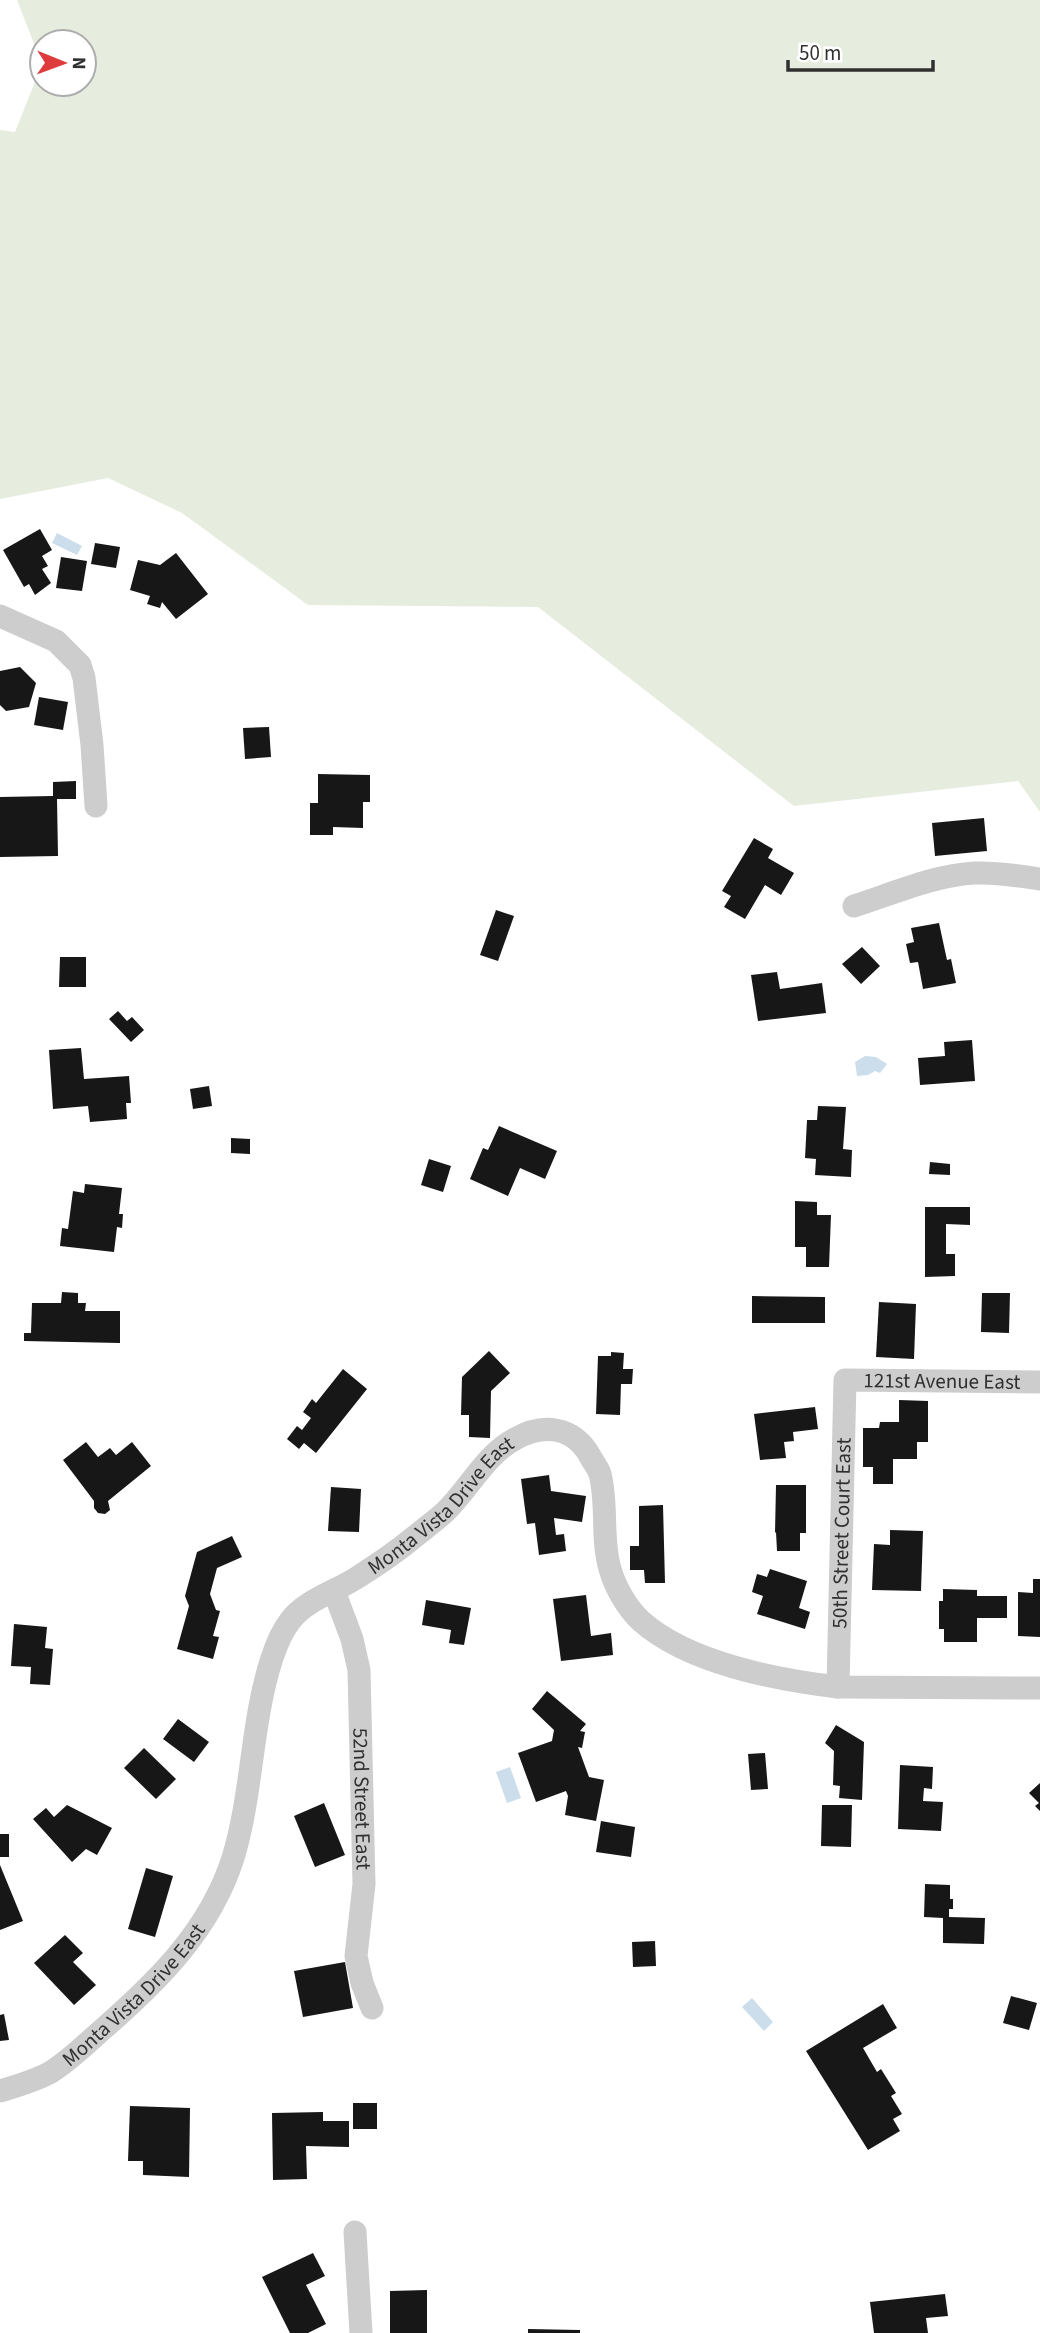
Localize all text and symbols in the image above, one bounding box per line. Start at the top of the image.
north arrow [28,28,98,98]
scale bar [788,28,933,72]
text: 50 m [799,38,841,68]
text: N [65,57,92,70]
street label: 121st Avenue East [863,1365,1021,1397]
street label: Monta Vista Drive East [362,1428,520,1582]
street label: 50th Street Court East [824,1437,859,1629]
street label: 52nd Street East [345,1727,379,1870]
street label: Monta Vista Drive East [56,1917,212,2074]

